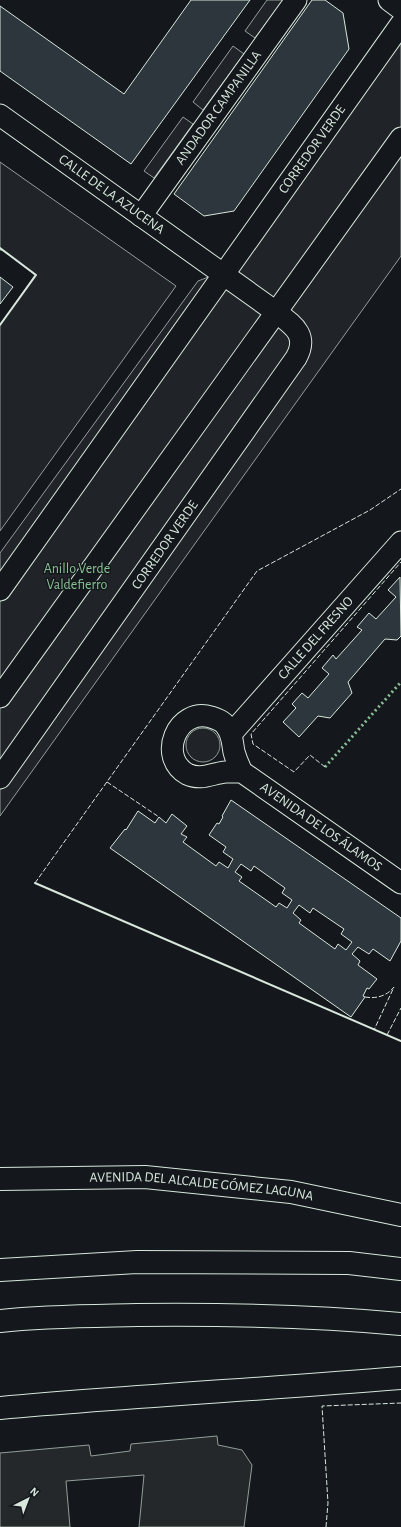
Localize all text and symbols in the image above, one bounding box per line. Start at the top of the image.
street label: ANDADOR CAMPANILLA [173,48,264,168]
street label: CORREDOR VERDE [276,102,348,196]
street label: CALLE DE LA AZUCENA [56,152,167,237]
street label: CORREDOR VERDE [129,498,201,592]
park label: Anillo Verde Valdefierro [44,562,110,592]
street label: CALLE DEL FRESNO [276,594,356,682]
street label: AVENIDA DE LOS ÁLAMOS [258,780,384,874]
street label: AVENIDA DEL ALCALDE GÓMEZ LAGUNA [89,1170,315,1204]
north arrow [8,1479,48,1519]
text: N [28,1485,41,1499]

